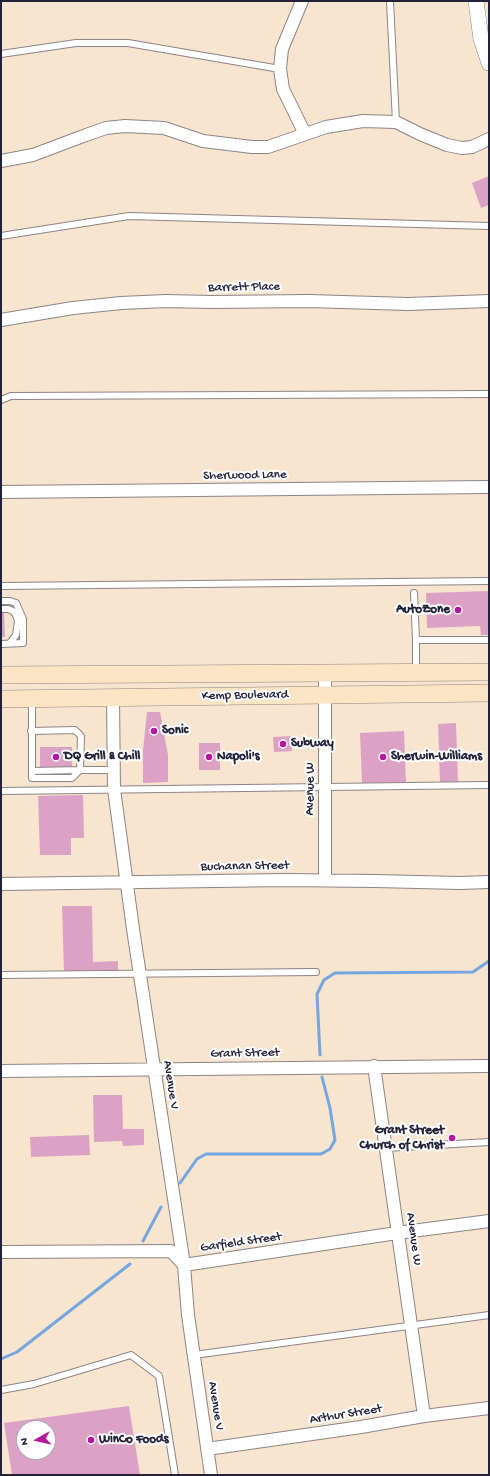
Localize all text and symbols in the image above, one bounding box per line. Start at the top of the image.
street label: Barrett Place [208,280,280,296]
street label: Sherwood Lane [203,467,287,485]
place label: AutoZone [396,602,450,618]
marker: AutoZone [453,605,463,615]
street label: Kemp Boulevard [201,687,289,705]
place label: Sonic [162,723,188,739]
marker: Sonic [149,726,159,736]
place label: Subway [291,736,334,752]
marker: Subway [278,739,288,749]
place label: DQ Grill & Chill [64,749,140,765]
place label: Napoli's [217,749,260,765]
place label: Sherwin-Williams [391,749,482,765]
marker: DQ Grill & Chill [51,752,61,762]
marker: Napoli's [204,752,214,762]
marker: Sherwin-Williams [378,752,388,762]
street label: Avenue W [303,762,319,816]
street label: Buchanan Street [201,858,289,876]
street label: Grant Street [210,1046,280,1062]
street label: Avenue V [158,1059,182,1111]
place label: Grant Street Church of Christ [359,1123,444,1154]
marker: Grant Street Church of Christ [447,1133,457,1143]
street label: Avenue W [402,1212,424,1266]
street label: Garfield Street [199,1230,283,1256]
street label: Avenue V [203,1380,227,1432]
street label: Arthur Street [309,1402,383,1428]
north arrow [16,1420,56,1460]
place label: WinCo Foods [99,1432,168,1448]
marker: WinCo Foods [86,1435,96,1445]
text: N [19,1437,32,1446]

